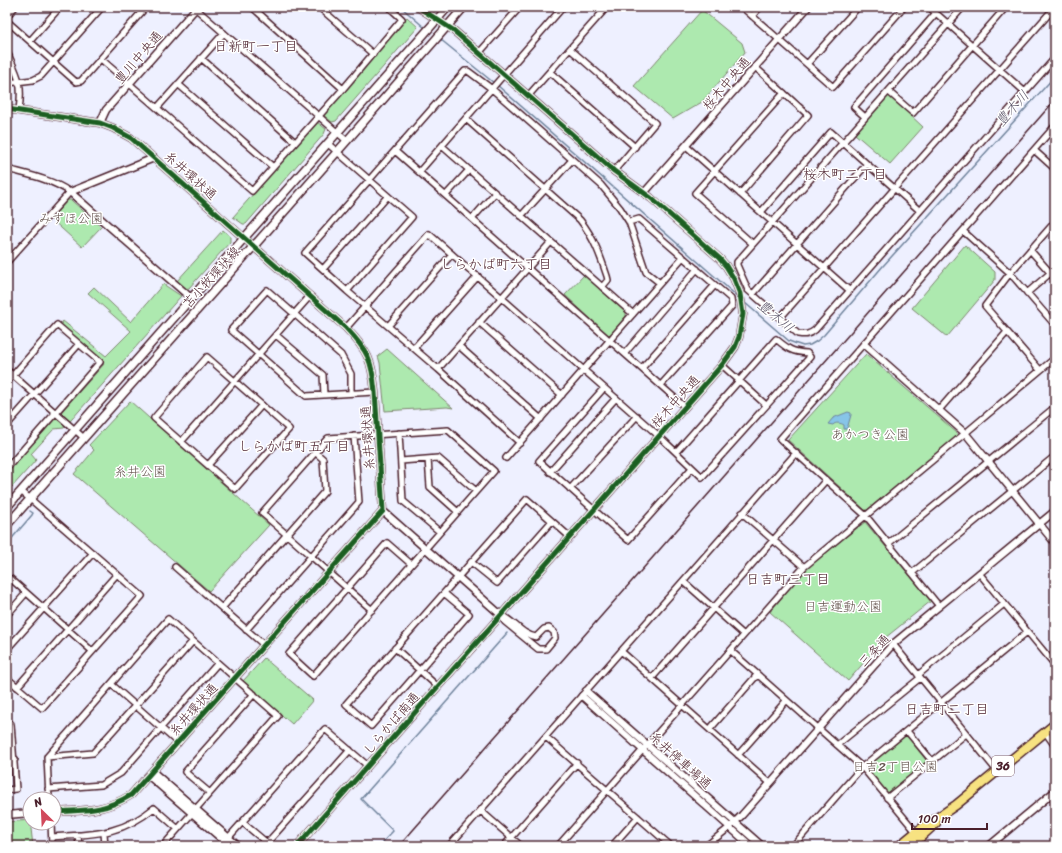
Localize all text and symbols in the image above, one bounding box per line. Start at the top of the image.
street label: 豊川中央通 [108,25,168,89]
district label: 日新町一丁目 [214,34,298,59]
street label: 桜木中央通 [696,51,756,115]
water label: 豊木川 [989,84,1036,132]
street label: 糸井環状通 [159,145,223,206]
district label: 桜木町二丁目 [803,162,887,187]
park label: みずほ公園 [39,207,103,230]
street label: 苫小牧環状線 [177,240,247,314]
district label: しらかば町六丁目 [440,252,552,277]
water label: 豊木川 [752,293,800,340]
street label: 桜木中央通 [645,369,706,433]
street label: 糸井環状通 [354,405,381,471]
park label: あかつき公園 [831,423,909,446]
district label: しらかば町五丁目 [238,434,350,459]
park label: 糸井公園 [114,460,166,483]
district label: 日吉町三丁目 [746,567,830,592]
park label: 日吉運動公園 [804,595,882,618]
street label: 三条通 [853,628,896,672]
street label: 糸井環状通 [163,677,224,741]
street label: しらかば南通 [357,686,426,760]
district label: 日吉町二丁目 [905,697,989,722]
street label: 糸井停車場通 [644,726,717,795]
park label: 日吉2丁目公園 [852,755,938,778]
road number: 36 [992,756,1014,776]
north arrow [22,791,62,831]
text: N [30,792,46,813]
scale bar [912,805,987,831]
text: 100 m [918,808,951,830]

